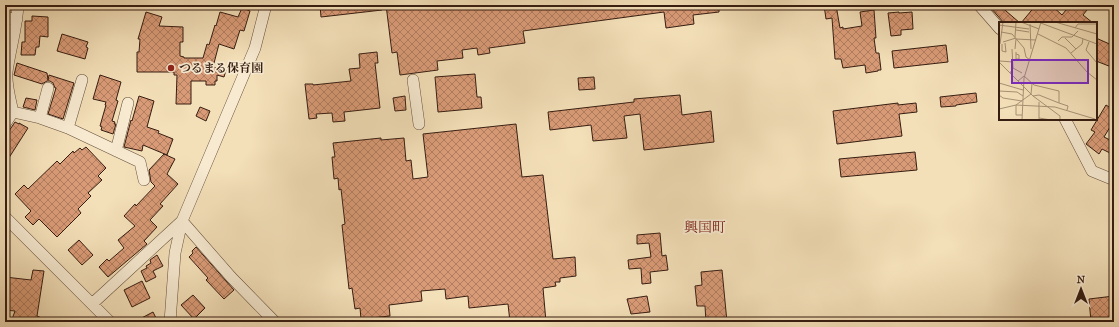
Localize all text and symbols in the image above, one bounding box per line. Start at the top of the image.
inset map [999,22,1097,120]
place label: つるまる保育園 [179,61,263,75]
marker: つるまる保育園 [166,63,176,73]
district label: 興国町 [684,219,726,236]
north arrow [1061,269,1101,309]
text: N [1077,273,1086,286]

